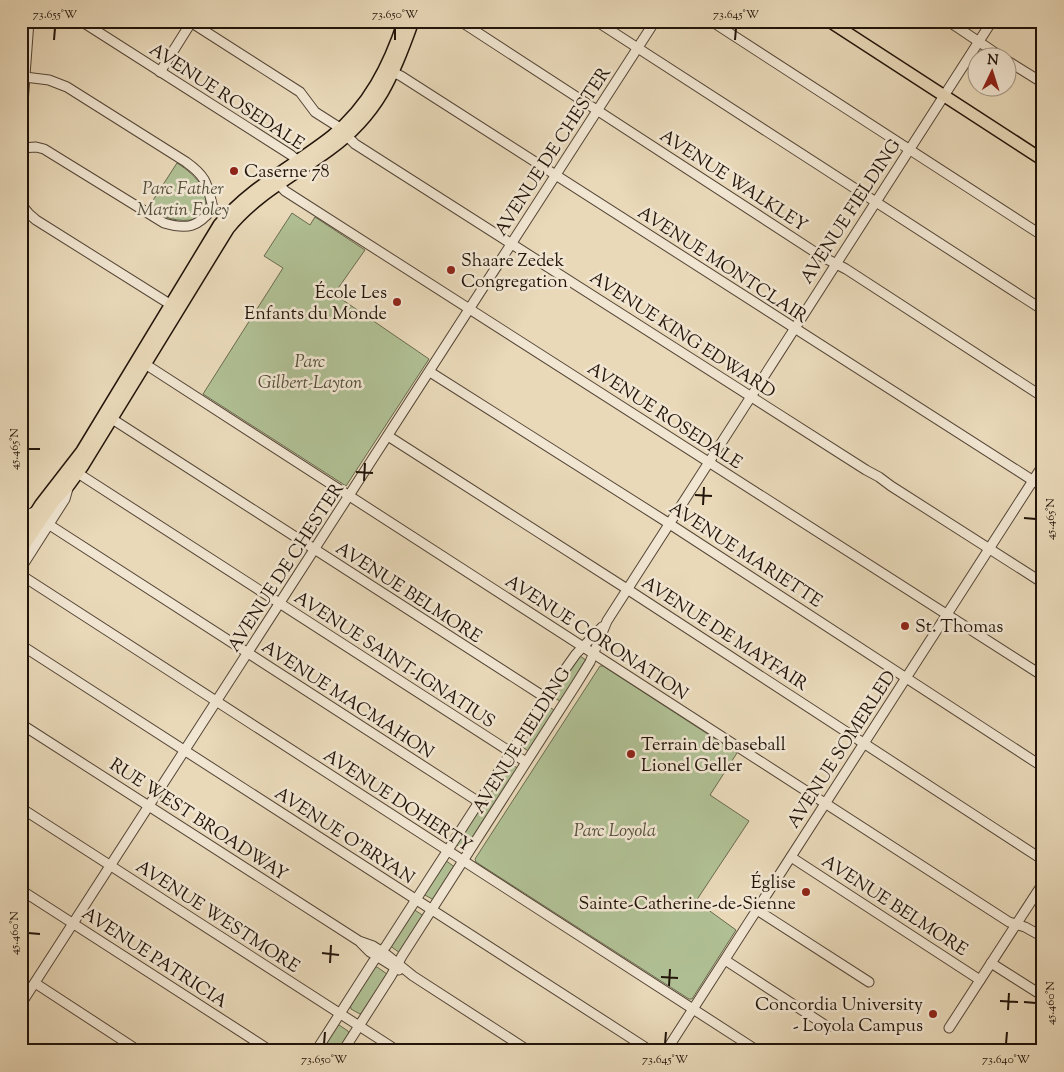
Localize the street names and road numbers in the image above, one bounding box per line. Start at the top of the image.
street label: AVENUE ROSEDALE [143,38,309,158]
street label: AVENUE DE CHESTER [489,62,618,242]
street label: AVENUE WALKLEY [654,124,812,239]
street label: AVENUE FIELDING [795,134,908,290]
street label: AVENUE MONTCLAIR [632,201,812,331]
street label: AVENUE KING EDWARD [584,266,780,406]
street label: AVENUE ROSEDALE [581,357,747,477]
street label: AVENUE DE CHESTER [222,478,351,658]
street label: AVENUE MARIETTE [663,496,827,615]
street label: AVENUE BELMORE [330,537,486,651]
street label: AVENUE CORONATION [499,570,693,708]
street label: AVENUE DE MAYFAIR [636,571,812,698]
street label: AVENUE SAINT-IGNATIUS [288,586,500,736]
street label: AVENUE MACMAHON [256,635,438,766]
street label: AVENUE FIELDING [467,663,578,819]
street label: AVENUE SOMERLED [782,666,904,834]
street label: AVENUE DOHERTY [317,744,477,860]
street label: RUE WEST BROADWAY [103,753,292,888]
street label: AVENUE O'BRYAN [269,782,419,892]
street label: AVENUE BELMORE [816,850,972,964]
street label: AVENUE WESTMORE [130,855,304,981]
street label: AVENUE PATRICIA [76,902,232,1016]

